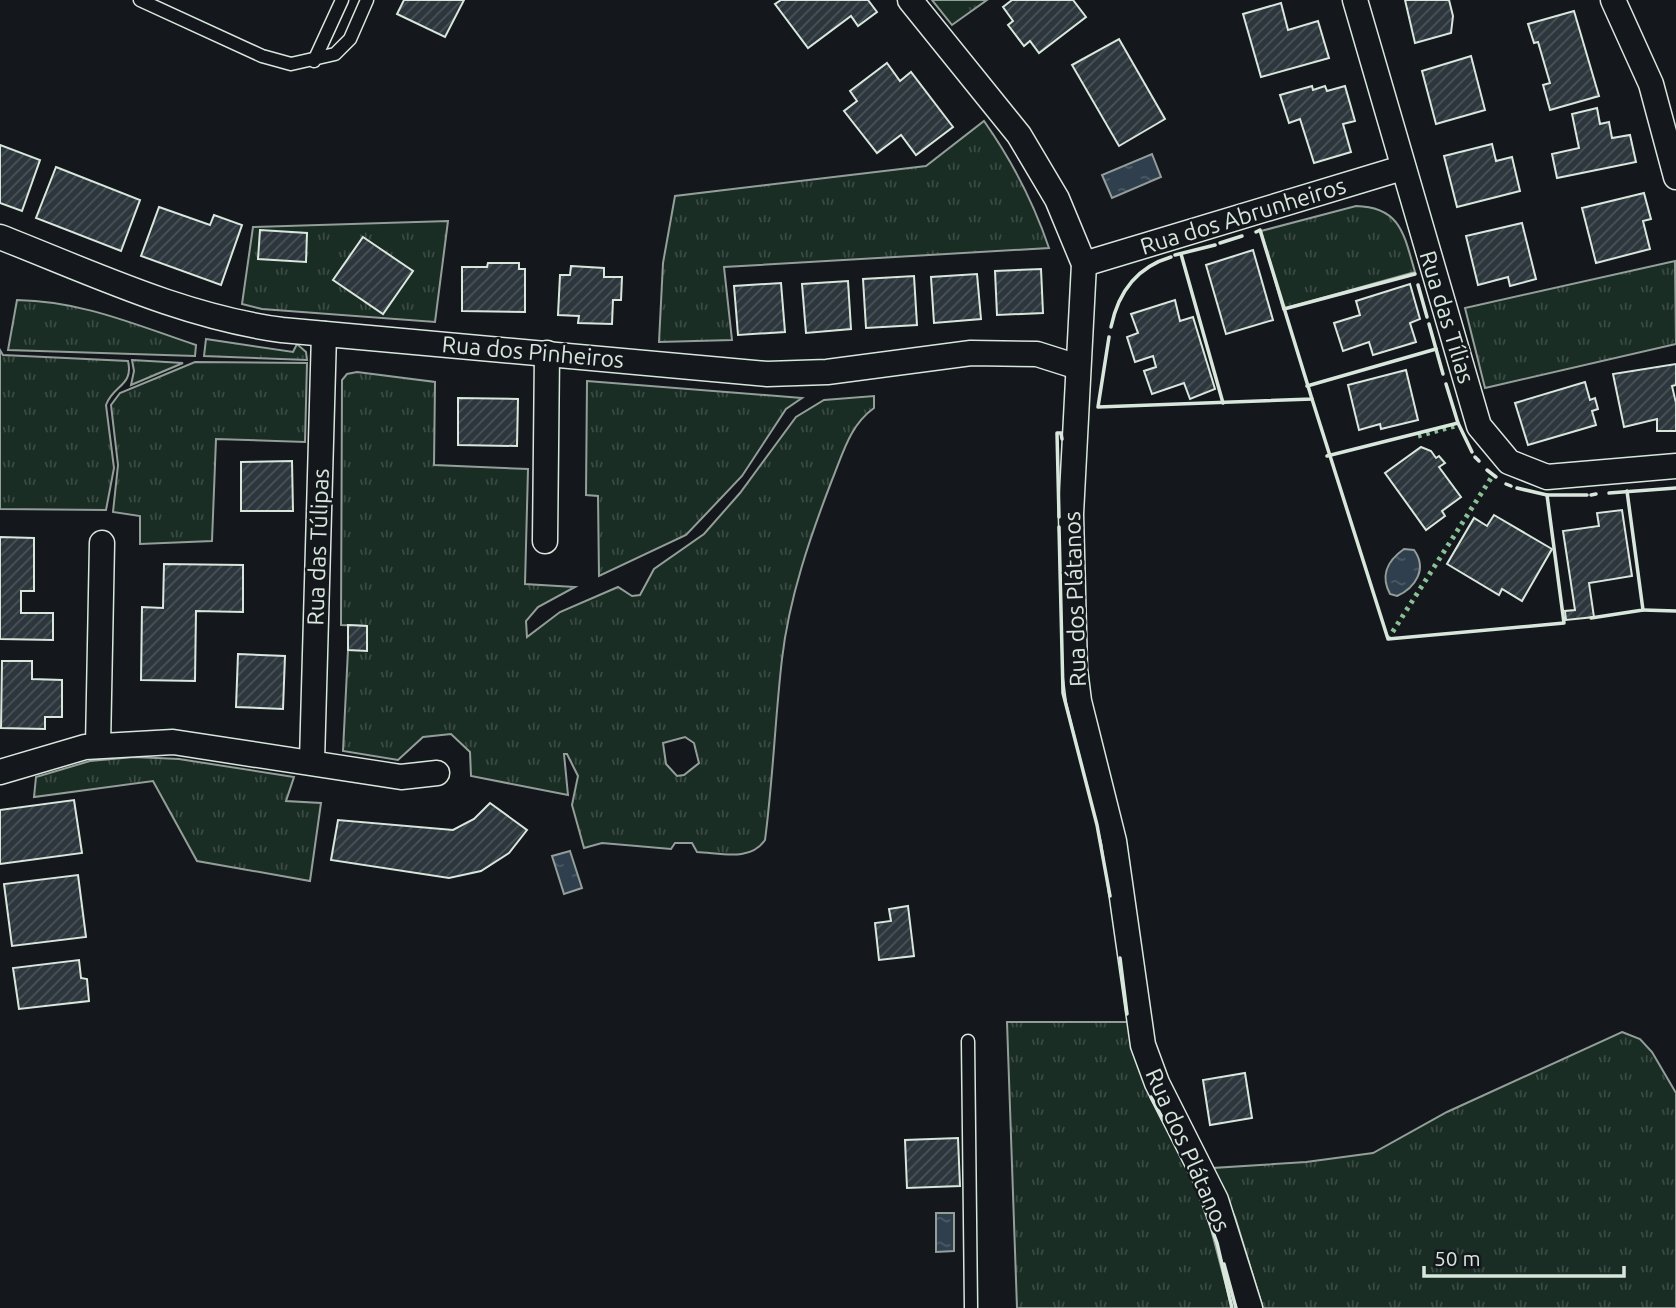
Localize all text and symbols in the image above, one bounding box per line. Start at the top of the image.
street label: Rua dos Abrunheiros [1137,172,1349,259]
street label: Rua das Tílias [1415,248,1480,386]
street label: Rua dos Pinheiros [441,331,625,372]
street label: Rua das Túlipas [302,468,333,626]
street label: Rua dos Plátanos [1059,511,1090,687]
street label: Rua dos Plátanos [1141,1064,1236,1235]
scale bar [1424,1234,1624,1278]
text: 50 m [1434,1246,1481,1270]

